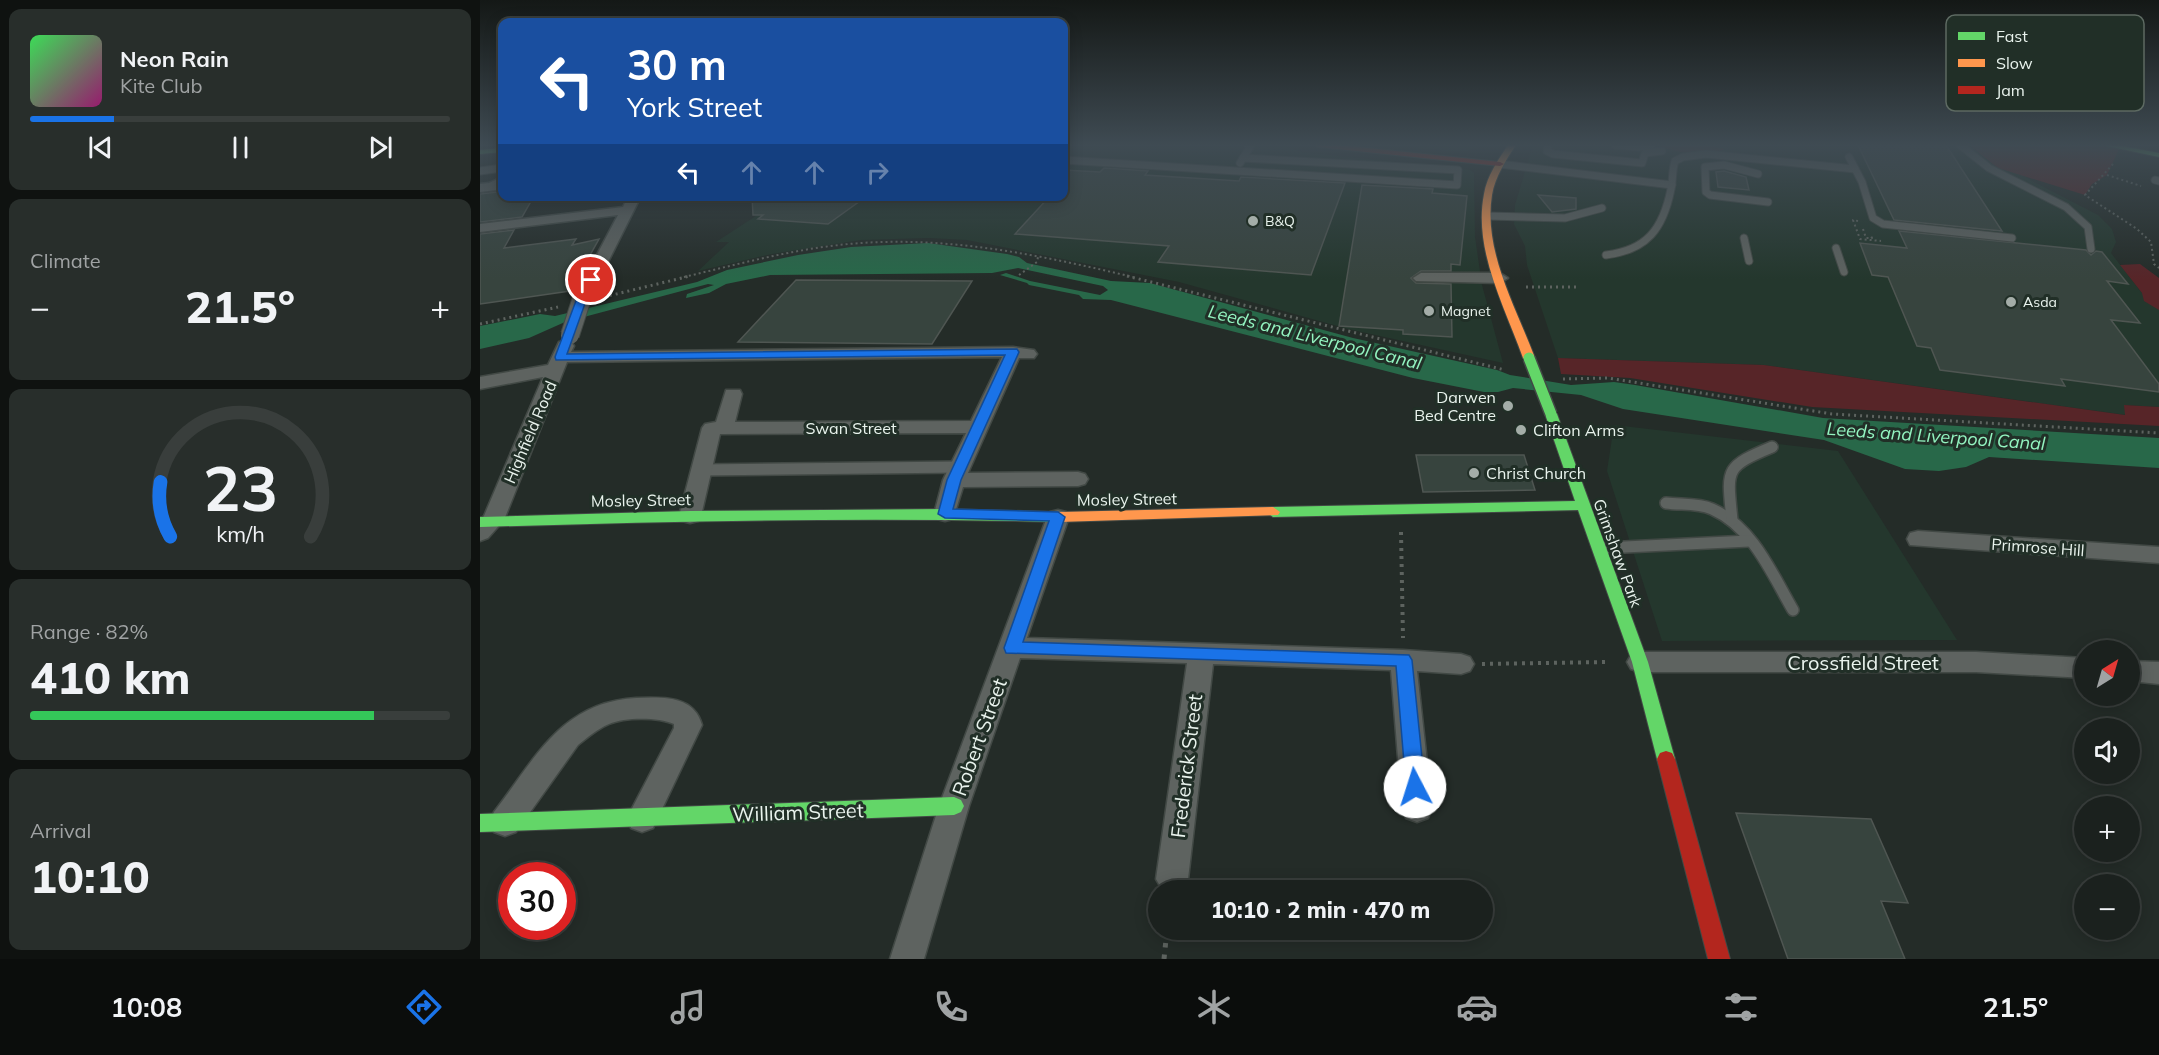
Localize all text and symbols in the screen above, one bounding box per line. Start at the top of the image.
legend [1946,15,2144,111]
text: Fast [1996,26,2028,46]
text: 30 m [627,38,727,91]
icon: left [528,42,606,120]
text: Neon Rain [120,45,229,73]
text: Slow [1996,53,2033,73]
text: Kite Club [120,73,202,98]
text: Jam [1996,80,2025,100]
text: York Street [627,90,762,124]
icon: previous [84,131,117,164]
icon: pause [224,131,257,164]
icon: next [364,131,397,164]
icon: left [672,156,705,189]
icon: ahead [735,156,768,189]
icon: ahead [798,156,831,189]
icon: right [861,156,894,189]
place label: B&Q [1265,212,1295,230]
marker: B&Q [1246,214,1260,228]
text: Climate [30,248,101,273]
pin [565,254,616,305]
icon: arrive [574,263,607,296]
text: 21.5° [185,278,295,334]
text: − [30,286,50,327]
text: + [430,286,450,327]
place label: Asda [2023,293,2057,311]
marker: Asda [2004,295,2018,309]
water label: Leeds and Liverpool Canal [1206,299,1425,375]
place label: Magnet [1441,302,1491,320]
marker: Magnet [1422,304,1436,318]
street label: Highfield Road [499,378,561,486]
place label: Darwen Bed Centre [1414,387,1496,425]
marker: Darwen Bed Centre [1501,399,1515,413]
water label: Leeds and Liverpool Canal [1826,417,2047,455]
street label: Swan Street [805,418,897,438]
place label: Clifton Arms [1533,420,1624,440]
marker: Clifton Arms [1514,423,1528,437]
text: 23 [203,448,277,527]
place label: Christ Church [1486,463,1586,483]
marker: Christ Church [1467,466,1481,480]
street label: Mosley Street [1077,488,1178,510]
street label: Mosley Street [591,489,692,511]
street label: Grimshaw Park [1589,496,1647,611]
text: km/h [216,520,264,547]
street label: Primrose Hill [1991,534,2085,560]
text: Range · 82% [30,619,148,644]
north arrow [2074,640,2140,706]
map controls [2074,640,2140,940]
text: 410 km [30,649,191,705]
street label: Crossfield Street [1787,650,1939,675]
street label: Robert Street [946,675,1012,799]
street label: Frederick Street [1165,693,1207,839]
button: sound [2074,718,2140,784]
position arrow [1383,755,1447,819]
button: + [2074,796,2140,862]
street label: William Street [732,797,864,827]
text: Arrival [30,818,91,843]
text: 10:10 [30,848,150,904]
speed limit sign: 30 [498,862,576,940]
button: − [2074,874,2140,940]
text: 10:10 · 2 min · 470 m [1211,896,1430,924]
icon: directions [403,986,445,1028]
icon: music [667,986,709,1028]
icon: phone [930,986,972,1028]
icon: climate [1193,986,1235,1028]
icon: car [1456,986,1498,1028]
icon: filters [1720,986,1762,1028]
text: 10:08 [111,990,182,1024]
text: 21.5° [1983,990,2048,1024]

